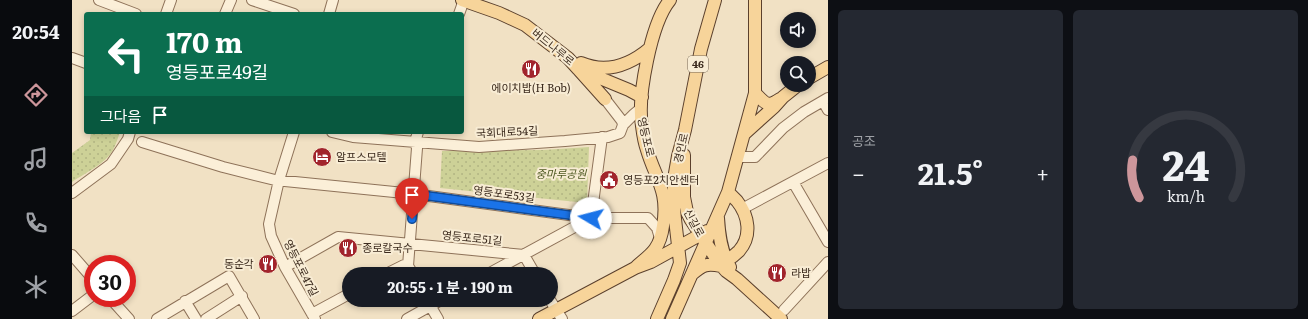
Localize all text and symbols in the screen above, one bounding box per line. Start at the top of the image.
map controls [780,12,816,92]
button: sound [780,12,816,48]
text: 20:54 [12,18,60,45]
text: 170 m [166,20,243,62]
street label: 버드나루로 [529,24,578,68]
icon: left [100,28,152,80]
road number: 46 [688,56,708,72]
button: search [780,56,816,92]
text: 영등포로49길 [166,58,268,85]
restaurant icon: 에이치밥(H Bob) [520,58,542,80]
place label: 에이치밥(H Bob) [491,79,571,95]
icon: directions [22,81,50,109]
text: 그다음 [100,104,141,127]
icon: arrive [149,104,171,126]
street label: 영등포로 [635,115,659,158]
street label: 국회대로54길 [475,121,538,141]
street label: 경인로 [669,131,691,164]
text: 공조 [852,131,876,150]
text: 24 [1162,131,1209,193]
icon: music [22,145,50,173]
hotel icon: 알프스모텔 [311,146,333,168]
place label: 알프스모텔 [336,148,387,164]
text: 21.5° [918,150,983,194]
text: − [852,156,865,189]
text: + [1036,156,1049,189]
park label: 중마루공원 [536,165,587,181]
public building icon: 영등포2치안센터 [598,169,620,191]
place label: 영등포2치안센터 [623,171,699,187]
pin [395,178,429,219]
street label: 영등포로53길 [472,181,536,205]
icon: arrive [401,184,423,206]
text: km/h [1166,184,1205,205]
position arrow [570,197,612,239]
street label: 신길로 [681,205,709,240]
icon: phone [22,209,50,237]
street label: 영등포로51길 [441,226,503,248]
street label: 영등포로47길 [281,236,323,299]
restaurant icon: 종로칼국수 [337,237,359,259]
place label: 종로칼국수 [362,239,413,255]
restaurant icon: 동순각 [257,253,279,275]
speed limit sign: 30 [84,255,136,307]
place label: 동순각 [224,255,254,271]
restaurant icon: 라밥 [766,262,788,284]
place label: 라밥 [791,264,811,280]
icon: climate [22,273,50,301]
text: 20:55 · 1 분 · 190 m [387,275,513,298]

